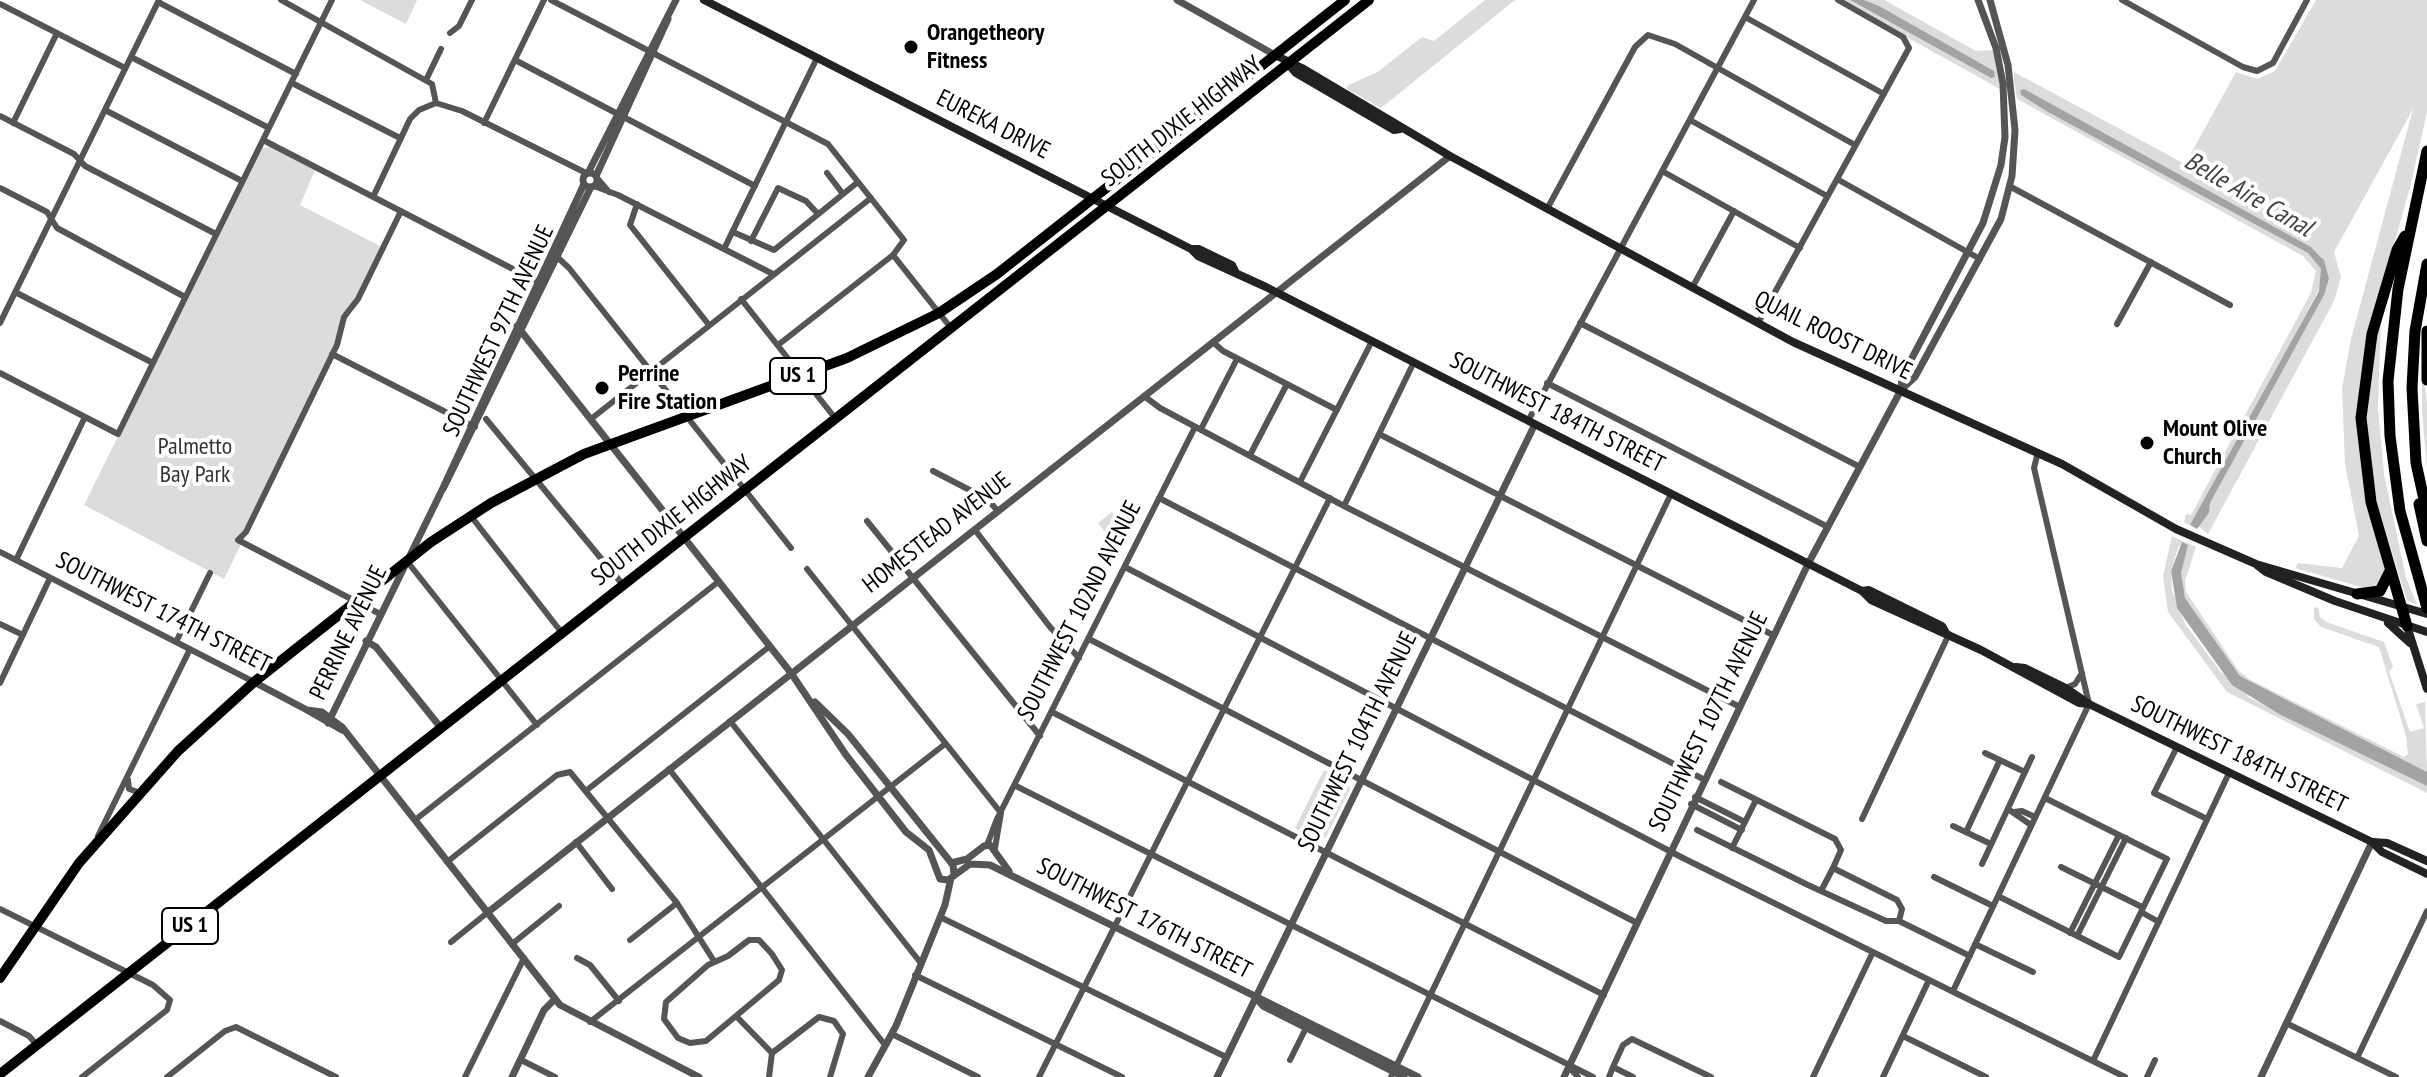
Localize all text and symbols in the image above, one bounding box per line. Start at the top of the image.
place label: Orangetheory Fitness [927,19,1044,75]
marker: Orangetheory Fitness [902,38,920,56]
street label: SOUTH DIXIE HIGHWAY [1096,51,1268,193]
street label: EUREKA DRIVE [931,84,1055,166]
water label: Belle Aire Canal [2178,146,2318,244]
street label: SOUTHWEST 97TH AVENUE [437,221,561,441]
street label: QUAIL ROOST DRIVE [1749,285,1917,387]
street label: SOUTHWEST 184TH STREET [1445,346,1669,480]
road number: US 1 [770,358,826,394]
place label: Perrine Fire Station [618,360,717,416]
marker: Perrine Fire Station [593,379,611,397]
place label: Mount Olive Church [2163,415,2267,471]
park label: Palmetto Bay Park [158,433,232,489]
marker: Mount Olive Church [2138,434,2156,452]
street label: SOUTH DIXIE HIGHWAY [586,450,758,592]
street label: HOMESTEAD AVENUE [857,466,1017,600]
street label: SOUTHWEST 102ND AVENUE [1012,496,1148,726]
street label: SOUTHWEST 174TH STREET [51,546,275,680]
street label: PERRINE AVENUE [304,561,394,705]
street label: SOUTHWEST 107TH AVENUE [1643,608,1775,836]
street label: SOUTHWEST 104TH AVENUE [1292,628,1424,856]
street label: SOUTHWEST 184TH STREET [2126,690,2352,820]
street label: SOUTHWEST 176TH STREET [1032,852,1256,986]
road number: US 1 [162,908,218,944]

